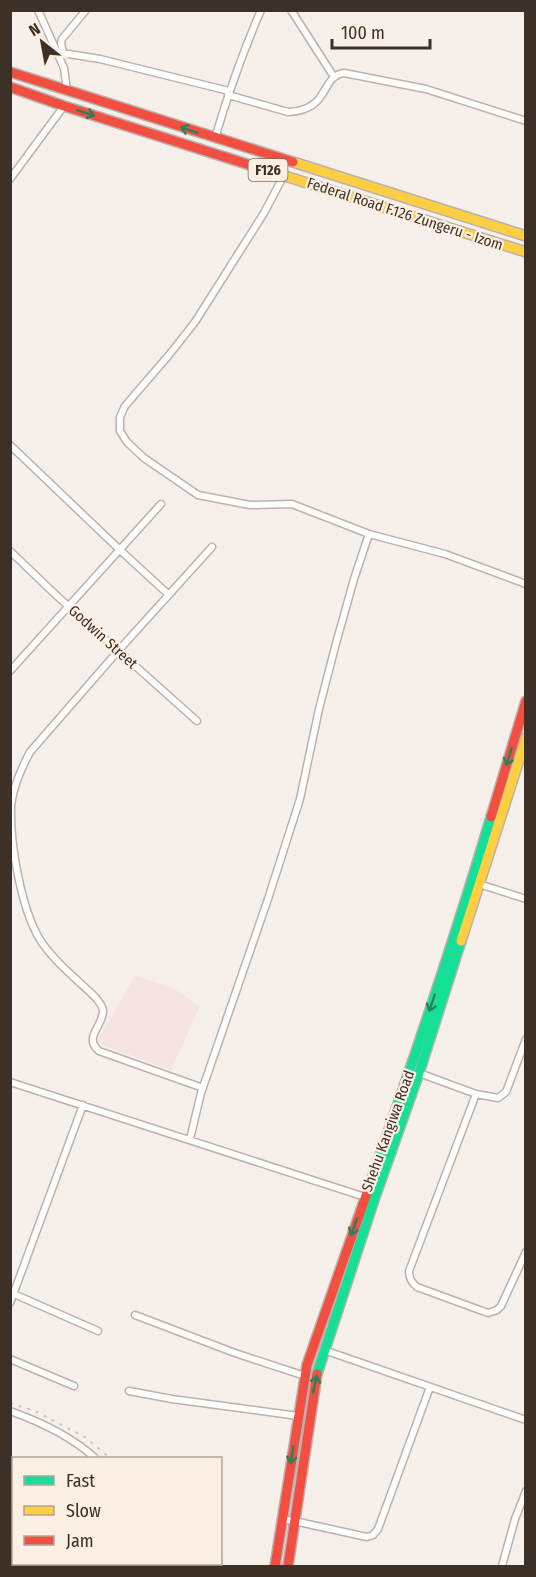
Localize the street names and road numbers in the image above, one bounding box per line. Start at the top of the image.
road number: F126 [248,159,288,181]
street label: Federal Road F.126 Zungeru - Izom [305,174,505,254]
street label: Godwin Street [65,601,141,673]
street label: Shehu Kangiwa Road [358,1068,418,1194]

